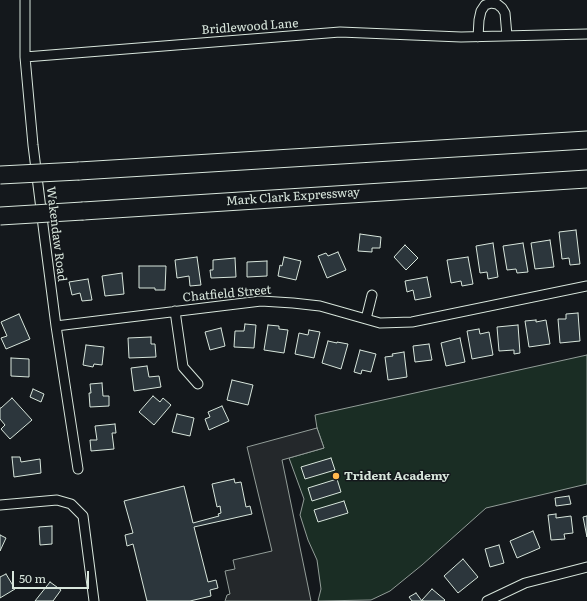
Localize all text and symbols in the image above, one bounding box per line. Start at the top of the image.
street label: Bridlewood Lane [201,16,299,38]
street label: Mark Clark Expressway [226,185,360,209]
street label: Wakendaw Road [43,186,69,282]
street label: Chatfield Street [182,283,272,305]
place label: Trident Academy [344,469,449,483]
marker: Trident Academy [331,471,341,481]
scale bar [14,563,91,589]
text: 50 m [19,569,46,587]

